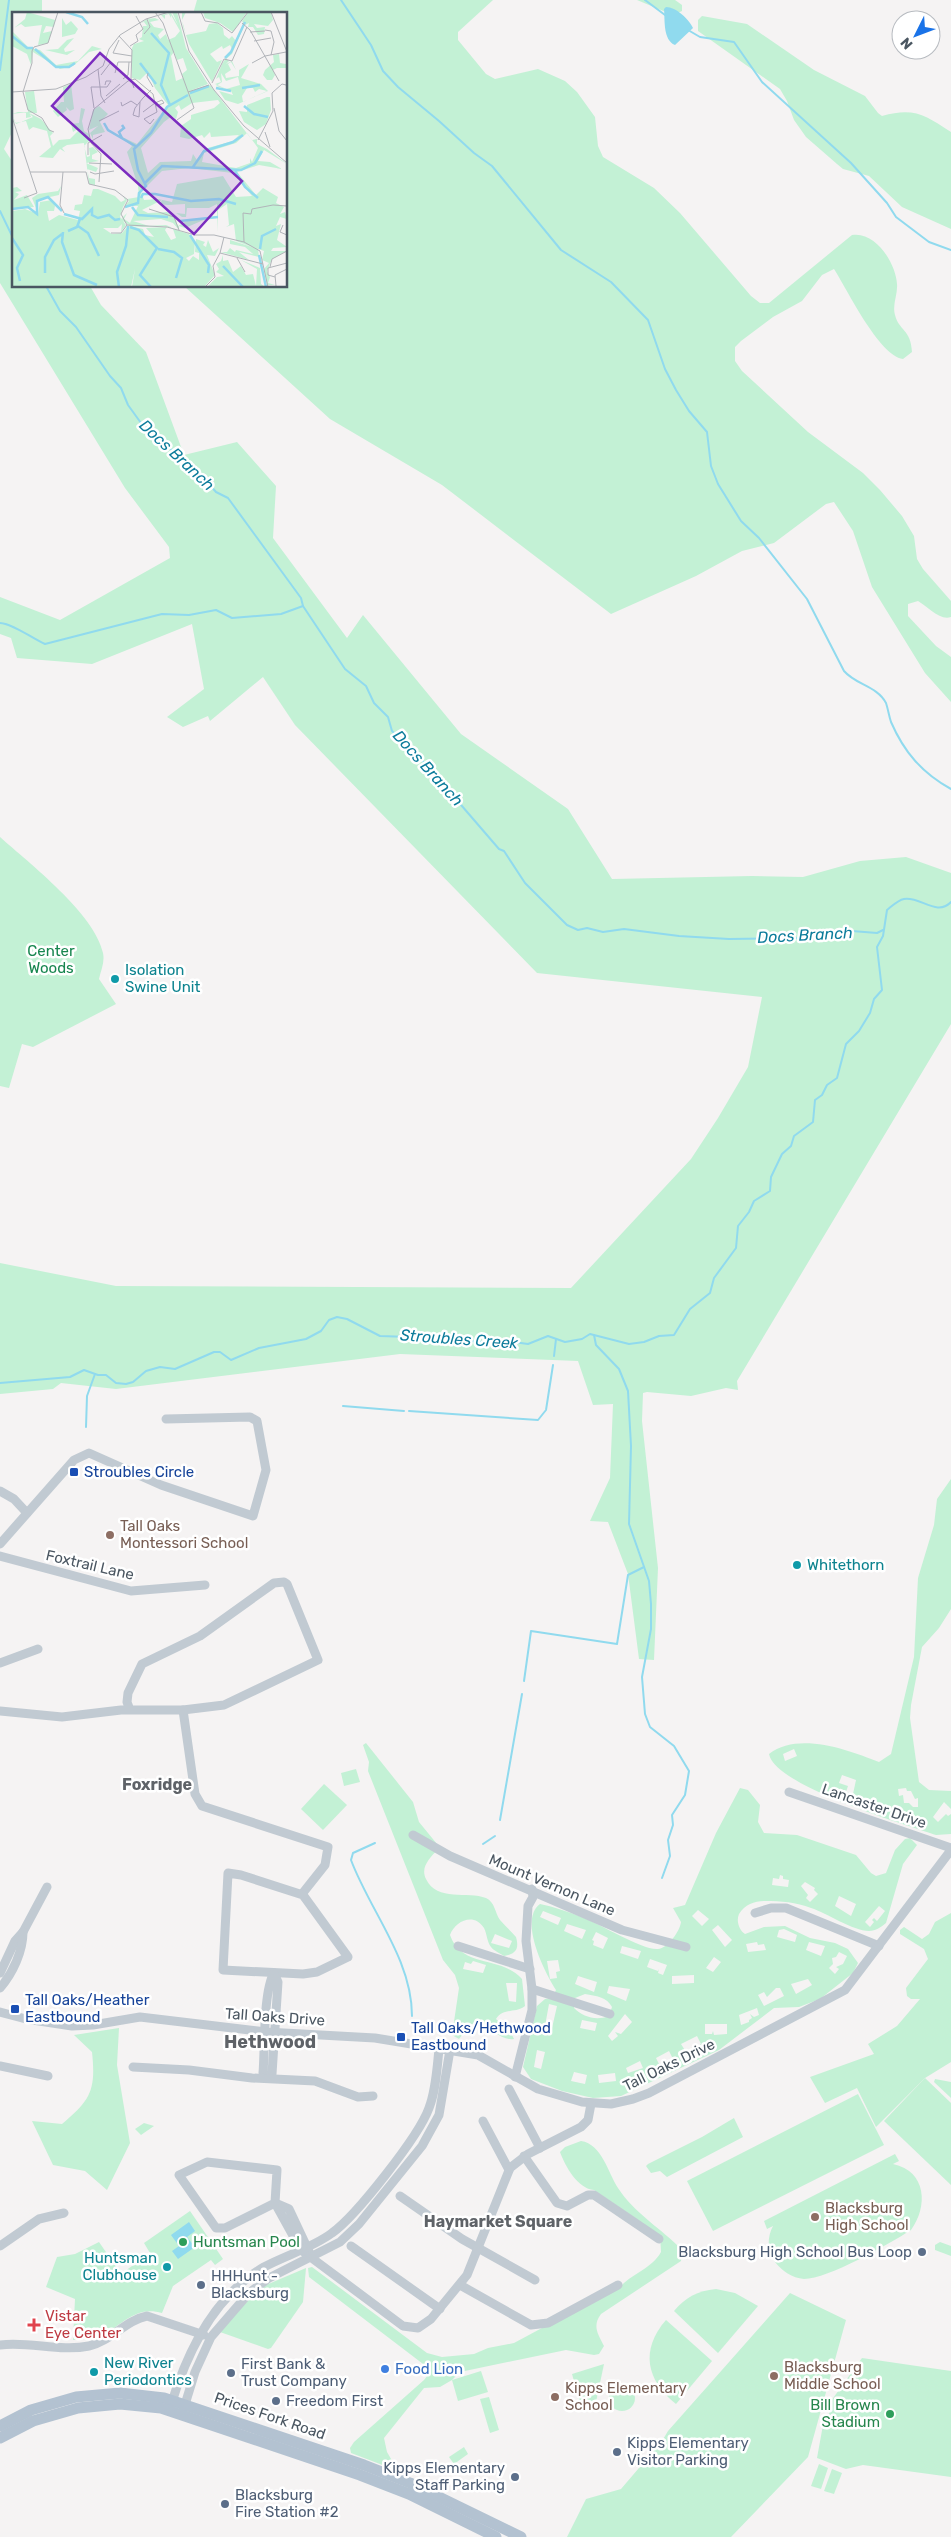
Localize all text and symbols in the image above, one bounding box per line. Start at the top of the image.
north arrow [891,10,941,60]
inset map [12,12,288,288]
text: N [897,34,916,53]
water label: Docs Branch [136,415,218,495]
water label: Docs Branch [389,726,467,810]
water label: Docs Branch [757,923,853,947]
park label: Center Woods [27,942,75,977]
place label: Isolation Swine Unit [125,961,200,996]
marker: Isolation Swine Unit [109,973,121,985]
water label: Stroubles Creek [399,1325,519,1353]
place label: Stroubles Circle [84,1463,194,1481]
marker: Stroubles Circle [68,1466,80,1478]
place label: Tall Oaks Montessori School [120,1517,248,1552]
marker: Tall Oaks Montessori School [104,1529,116,1541]
street label: Foxtrail Lane [44,1546,136,1584]
place label: Whitethorn [807,1556,884,1574]
marker: Whitethorn [791,1559,803,1571]
district label: Foxridge [122,1775,192,1794]
street label: Lancaster Drive [819,1780,929,1832]
street label: Mount Vernon Lane [486,1850,618,1920]
place label: Tall Oaks/Heather Eastbound [25,1991,150,2026]
marker: Tall Oaks/Heather Eastbound [9,2003,21,2015]
street label: Tall Oaks Drive [224,2005,326,2029]
place label: Tall Oaks/Hethwood Eastbound [411,2019,551,2054]
district label: Hethwood [224,2031,316,2053]
marker: Tall Oaks/Hethwood Eastbound [395,2031,407,2043]
street label: Tall Oaks Drive [620,2035,718,2095]
place label: Blacksburg High School [825,2199,909,2234]
marker: Blacksburg High School [809,2211,821,2223]
district label: Haymarket Square [424,2212,572,2231]
place label: Huntsman Pool [193,2233,300,2251]
marker: Huntsman Pool [177,2236,189,2248]
place label: Blacksburg High School Bus Loop [678,2243,912,2261]
marker: Blacksburg High School Bus Loop [916,2246,928,2258]
place label: Huntsman Clubhouse [83,2249,157,2284]
marker: Huntsman Clubhouse [161,2261,173,2273]
place label: HHHunt - Blacksburg [211,2267,289,2302]
marker: HHHunt - Blacksburg [195,2279,207,2291]
place label: Vistar Eye Center [45,2307,122,2342]
marker: Vistar Eye Center [27,2318,41,2332]
place label: New River Periodontics [104,2354,192,2389]
place label: First Bank & Trust Company [241,2355,347,2390]
place label: Blacksburg Middle School [784,2358,881,2393]
place label: Food Lion [395,2360,463,2378]
marker: Food Lion [379,2363,391,2375]
marker: New River Periodontics [88,2366,100,2378]
marker: First Bank & Trust Company [225,2367,237,2379]
marker: Blacksburg Middle School [768,2370,780,2382]
place label: Kipps Elementary School [565,2379,687,2414]
street label: Prices Fork Road [212,2388,328,2444]
marker: Kipps Elementary School [549,2391,561,2403]
place label: Freedom First [286,2392,383,2410]
marker: Freedom First [270,2395,282,2407]
place label: Bill Brown Stadium [810,2396,880,2431]
marker: Bill Brown Stadium [884,2408,896,2420]
place label: Kipps Elementary Visitor Parking [627,2434,749,2469]
marker: Kipps Elementary Visitor Parking [611,2446,623,2458]
place label: Kipps Elementary Staff Parking [383,2459,505,2494]
marker: Kipps Elementary Staff Parking [509,2471,521,2483]
place label: Blacksburg Fire Station #2 [235,2486,339,2521]
marker: Blacksburg Fire Station #2 [219,2498,231,2510]

